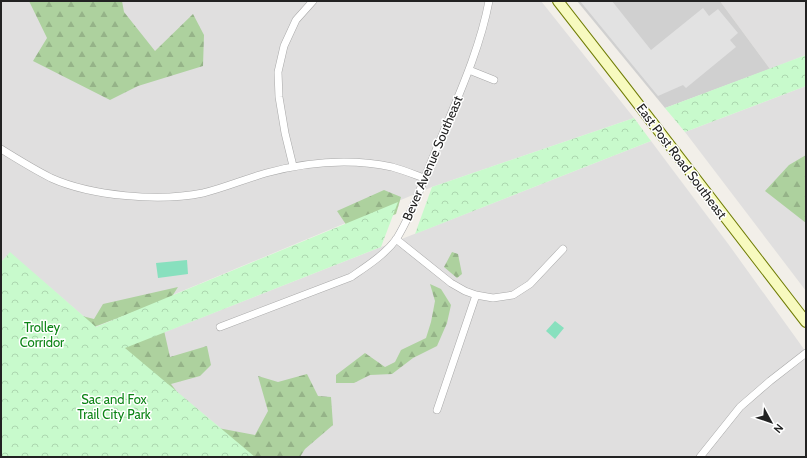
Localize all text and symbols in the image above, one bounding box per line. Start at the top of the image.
street label: Bever Avenue Southeast [398,93,466,223]
street label: East Post Road Southeast [633,100,731,222]
park label: Trolley Corridor [20,319,65,350]
park label: Sac and Fox Trail City Park [77,391,151,422]
north arrow [751,402,791,442]
text: N [771,421,787,436]

